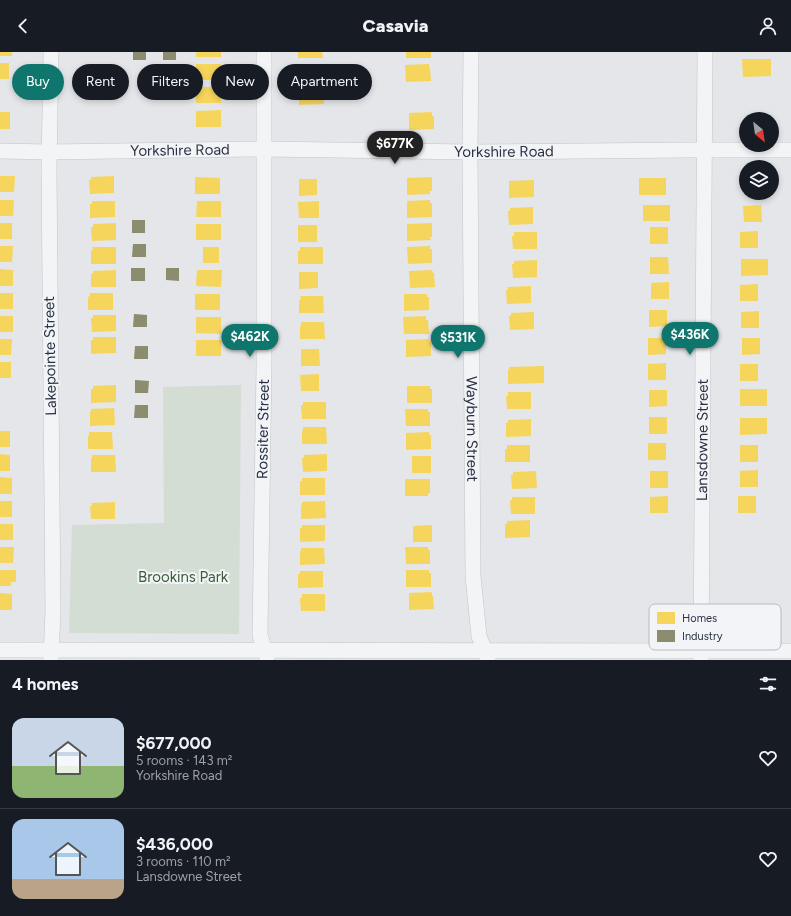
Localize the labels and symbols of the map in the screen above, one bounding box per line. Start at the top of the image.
north arrow [739,112,779,152]
pin: $677K [367,131,423,165]
street label: Yorkshire Road [130,140,230,160]
street label: Yorkshire Road [454,142,554,161]
street label: Lakepointe Street [40,296,60,416]
pin: $436K [662,322,718,356]
pin: $462K [222,324,278,358]
pin: $531K [430,325,486,359]
street label: Wayburn Street [463,376,481,482]
street label: Rossiter Street [253,378,273,479]
street label: Lansdowne Street [693,378,712,501]
park label: Brookins Park [138,568,229,586]
legend [649,604,781,650]
text: Homes [682,612,717,625]
text: Industry [682,630,723,643]

